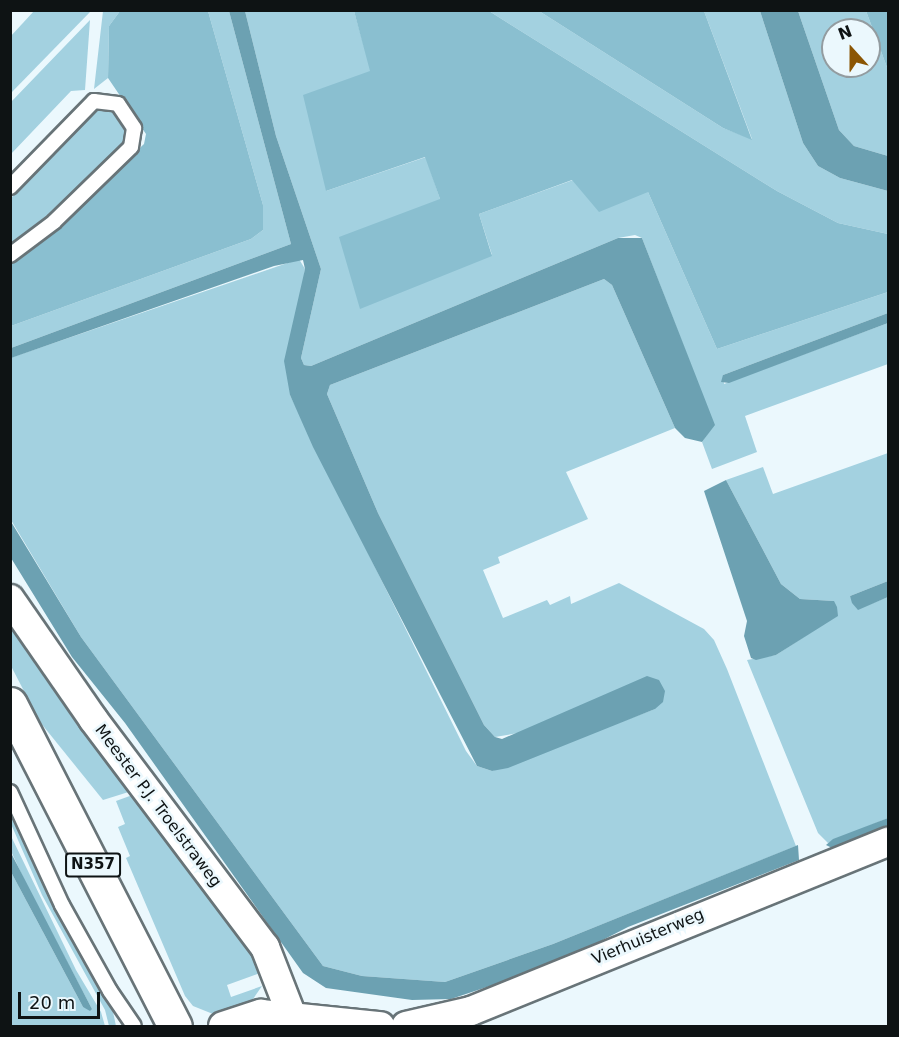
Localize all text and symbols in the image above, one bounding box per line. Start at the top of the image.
north arrow [821,18,881,78]
text: N [835,21,855,44]
street label: Meester P.J. Troelstraweg [91,721,225,891]
road number: N357 [64,853,122,877]
street label: Vierhuisterweg [589,905,707,969]
scale bar [21,980,104,1018]
text: 20 m [29,992,75,1013]

